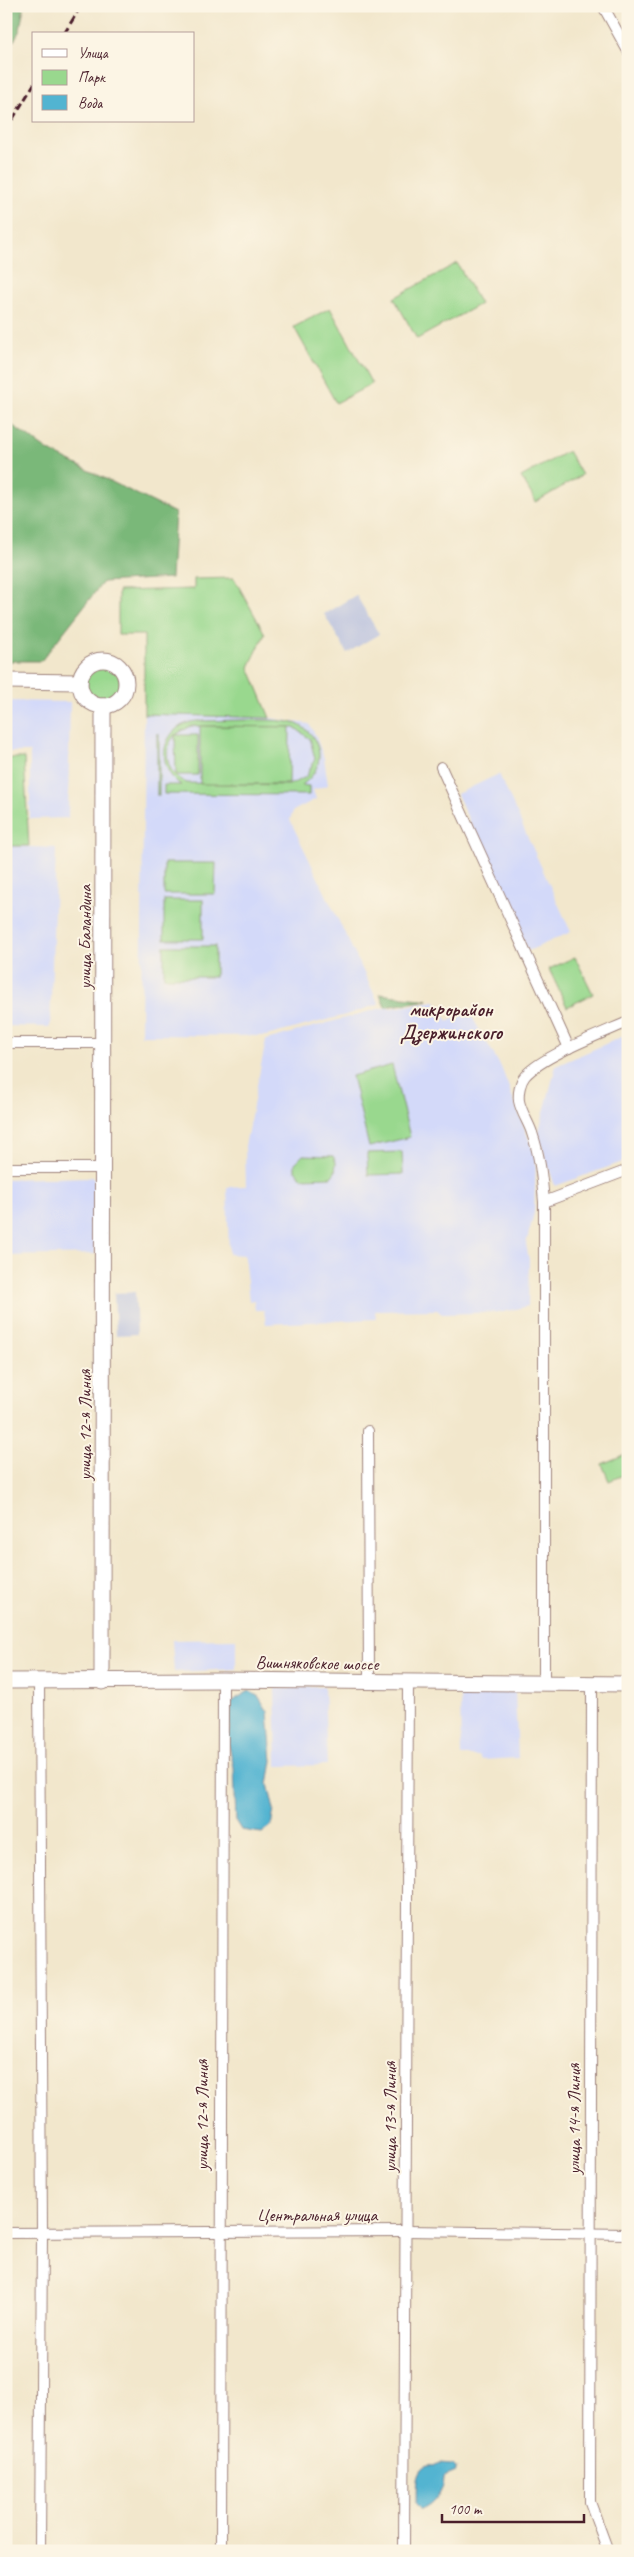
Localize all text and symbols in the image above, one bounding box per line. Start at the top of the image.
legend [32,32,195,122]
text: Улица [78,44,109,63]
text: Парк [78,68,106,87]
text: Вода [78,94,103,113]
street label: улица Баландина [74,884,96,990]
district label: микрорайон Дзержинского [400,997,504,1046]
street label: улица 12-я Линия [74,1368,96,1482]
street label: Вишняковское шоссе [255,1651,380,1675]
street label: улица 12-я Линия [191,2058,213,2172]
street label: улица 13-я Линия [379,2060,401,2174]
street label: улица 14-я Линия [563,2062,585,2176]
street label: Центральная улица [257,2204,378,2226]
scale bar [442,2492,584,2524]
text: 100 m [449,2500,483,2519]

